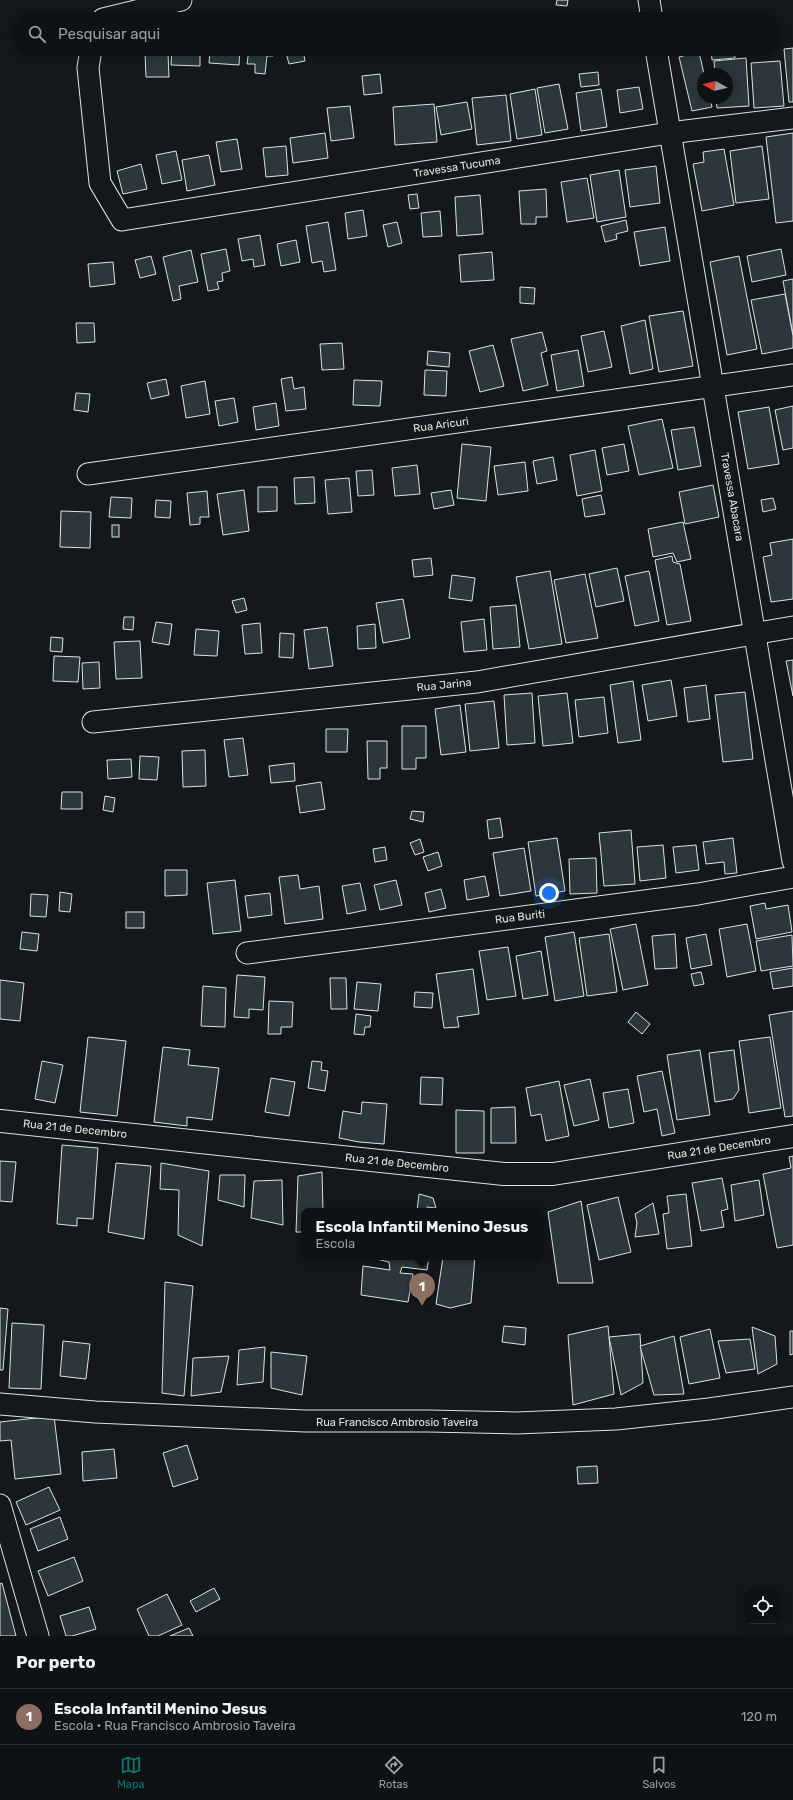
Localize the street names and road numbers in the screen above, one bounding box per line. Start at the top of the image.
street label: Travessa Tucuma [413,154,501,180]
street label: Rua Aricuri [412,415,470,435]
street label: Travessa Abacara [718,452,746,542]
street label: Rua Jarina [416,676,472,694]
street label: Rua Buriti [494,907,546,927]
street label: Rua 21 de Decembro [22,1117,128,1141]
street label: Rua 21 de Decembro [666,1133,772,1163]
street label: Rua 21 de Decembro [344,1151,450,1175]
street label: Rua Francisco Ambrosio Taveira [316,1416,478,1429]

